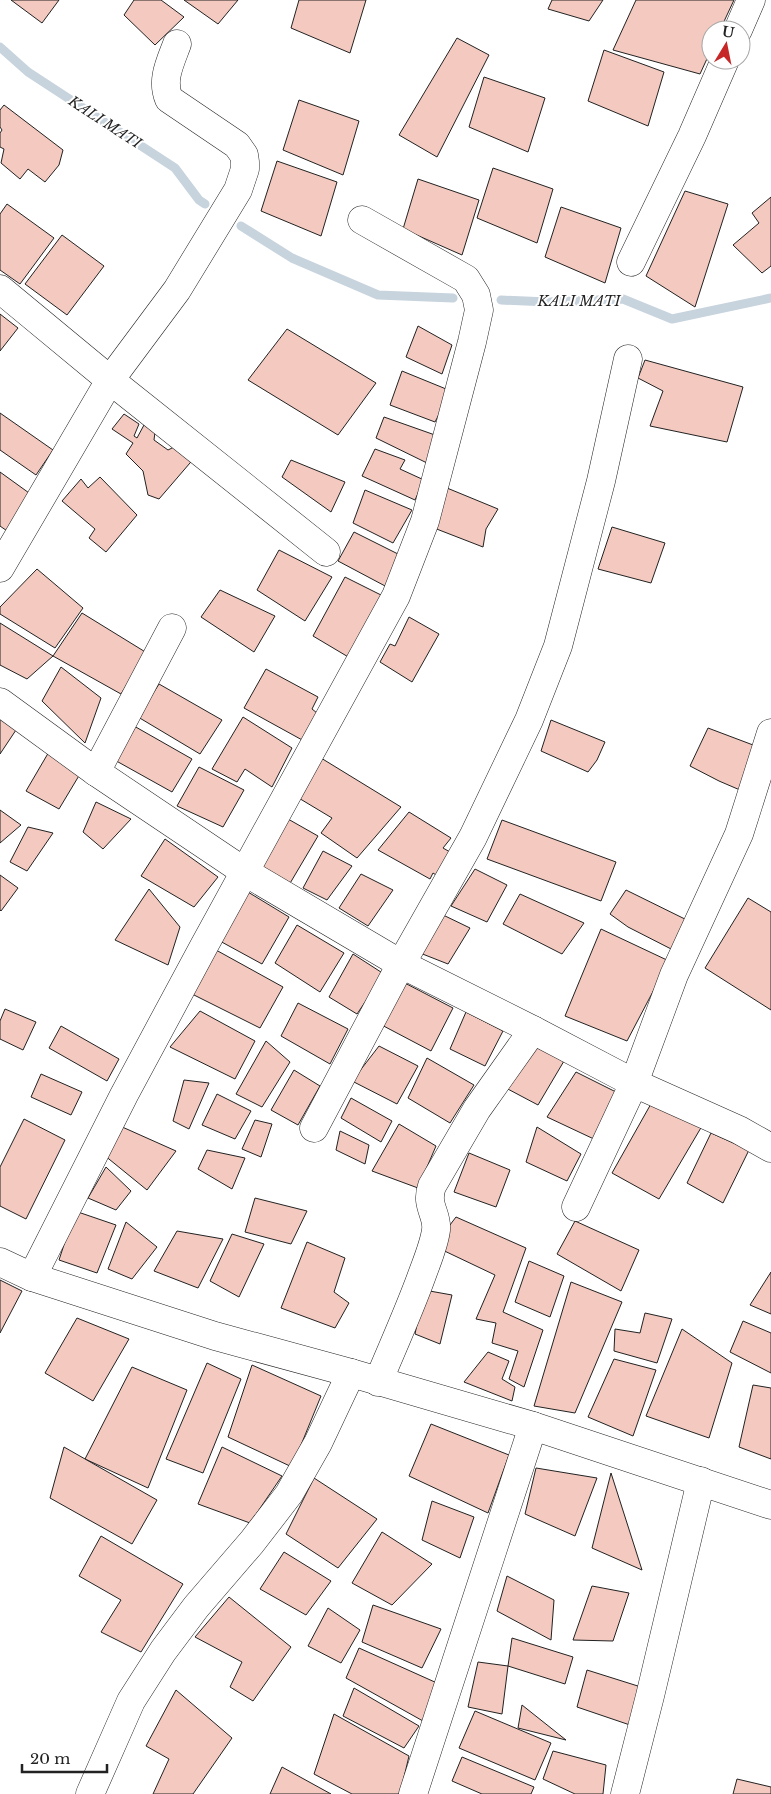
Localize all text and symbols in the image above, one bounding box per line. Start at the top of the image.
north arrow [701,20,751,70]
text: U [721,22,737,42]
water label: KALI MATI [64,91,146,153]
water label: KALI MATI [537,292,622,310]
scale bar [22,1742,108,1774]
text: 20 m [30,1749,70,1768]

